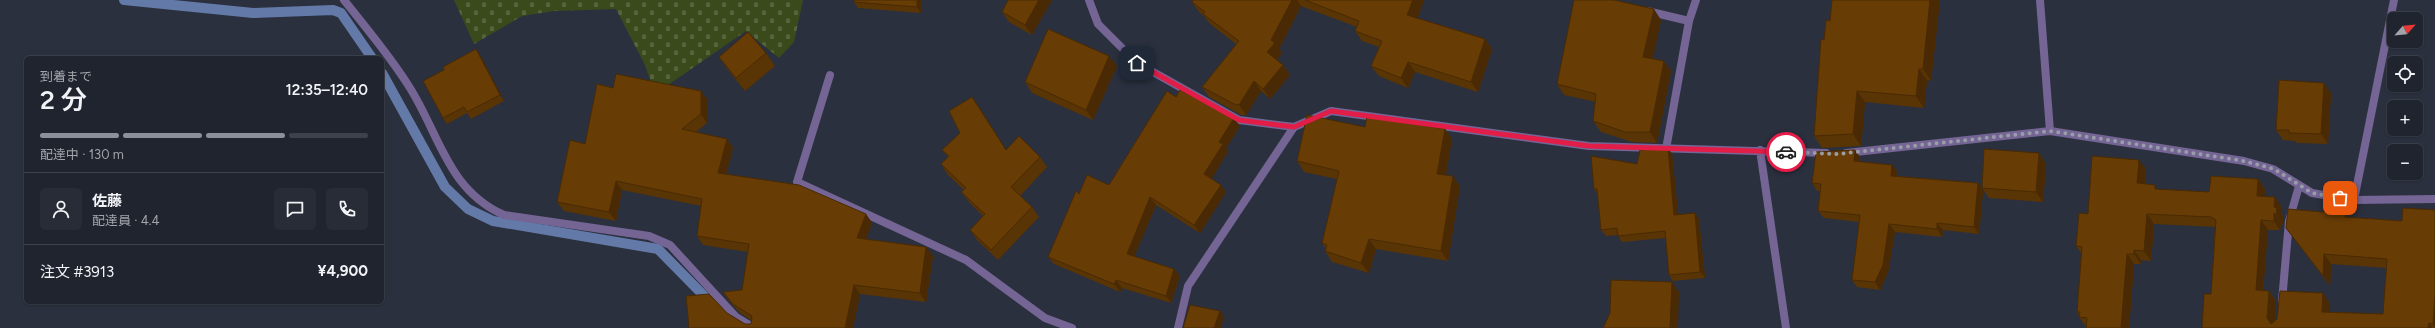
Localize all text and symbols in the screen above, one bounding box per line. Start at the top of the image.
north arrow [2387,12,2423,48]
map controls [2387,12,2423,180]
pin [1120,46,1154,80]
icon: home [1126,52,1148,74]
button: locate [2387,56,2423,92]
text: 到着まで [40,69,92,84]
text: 12:35–12:40 [286,81,368,99]
text: 2 分 [40,84,87,116]
button: + [2387,100,2423,136]
courier [1766,132,1806,172]
icon: car [1775,141,1797,163]
button: − [2387,144,2423,180]
text: 配達中 · 130 m [40,147,124,162]
pin [2323,181,2357,215]
icon: bag [2329,187,2351,209]
button: person [40,188,82,230]
button: chat [274,188,316,230]
button: phone [326,188,368,230]
text: 佐藤 [92,192,122,210]
text: 配達員 · 4.4 [92,213,160,228]
text: ¥4,900 [318,262,368,280]
text: 注文 #3913 [40,263,114,281]

